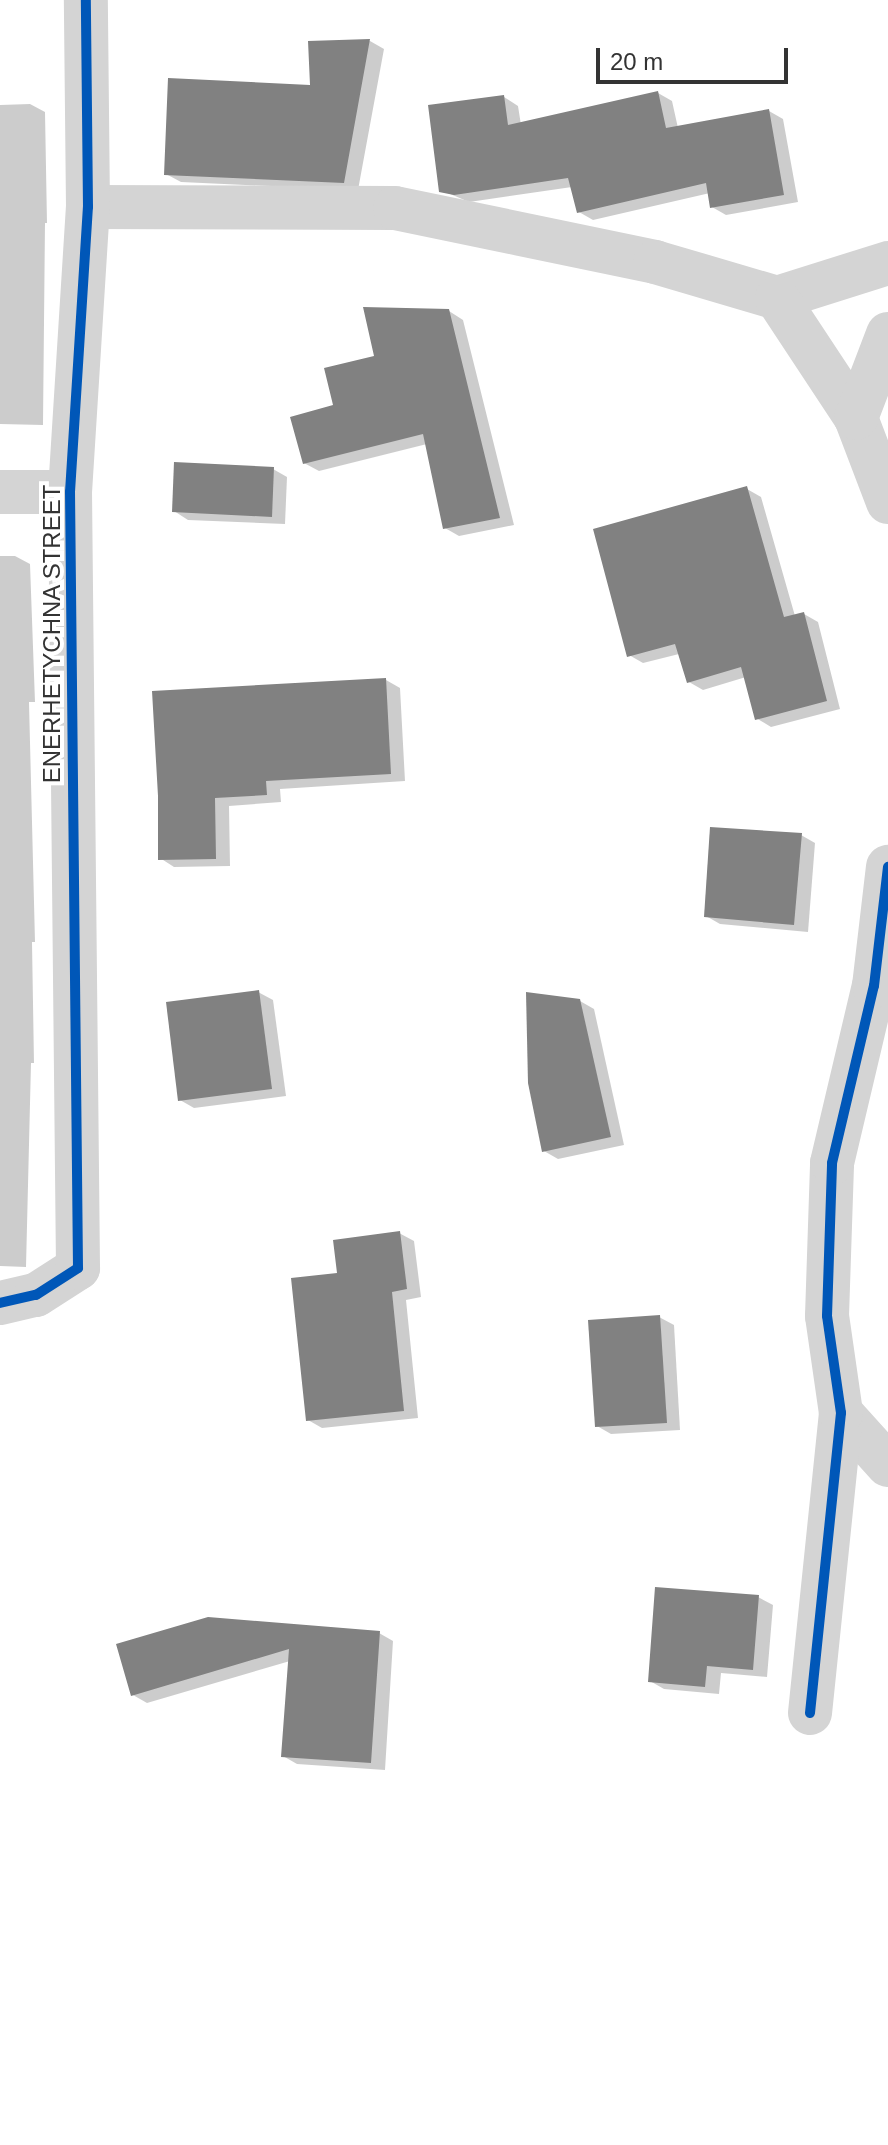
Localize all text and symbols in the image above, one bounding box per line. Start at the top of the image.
scale bar [600,32,792,82]
text: 20 m [610,48,663,75]
street label: ENERHETYCHNA STREET [38,484,66,784]

